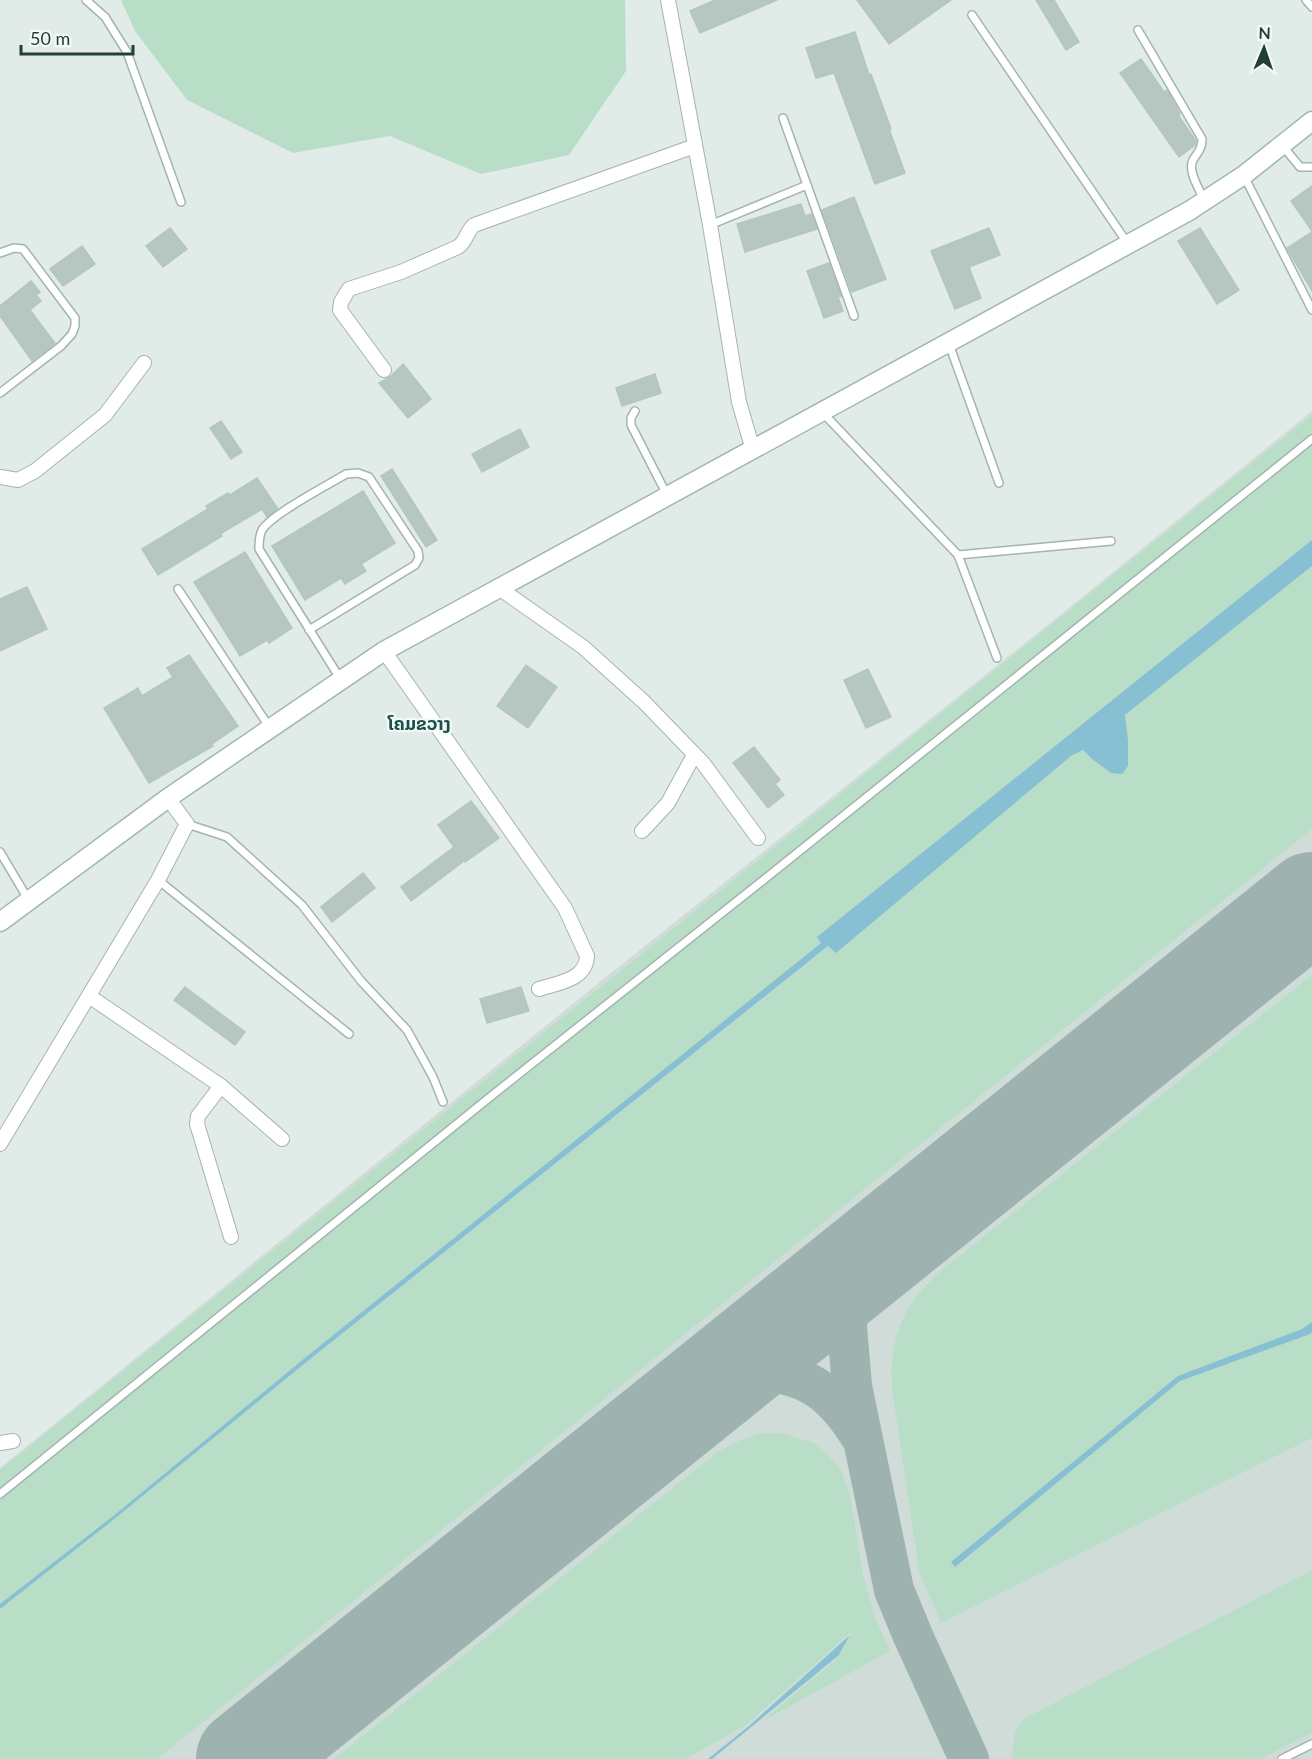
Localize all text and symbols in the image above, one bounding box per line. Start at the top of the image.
scale bar [21,18,134,56]
north arrow [1234,18,1294,78]
text: N [1258,23,1271,42]
text: 50 m [30,27,70,49]
district label: ໂຄມຂວາງ [386,712,451,734]

